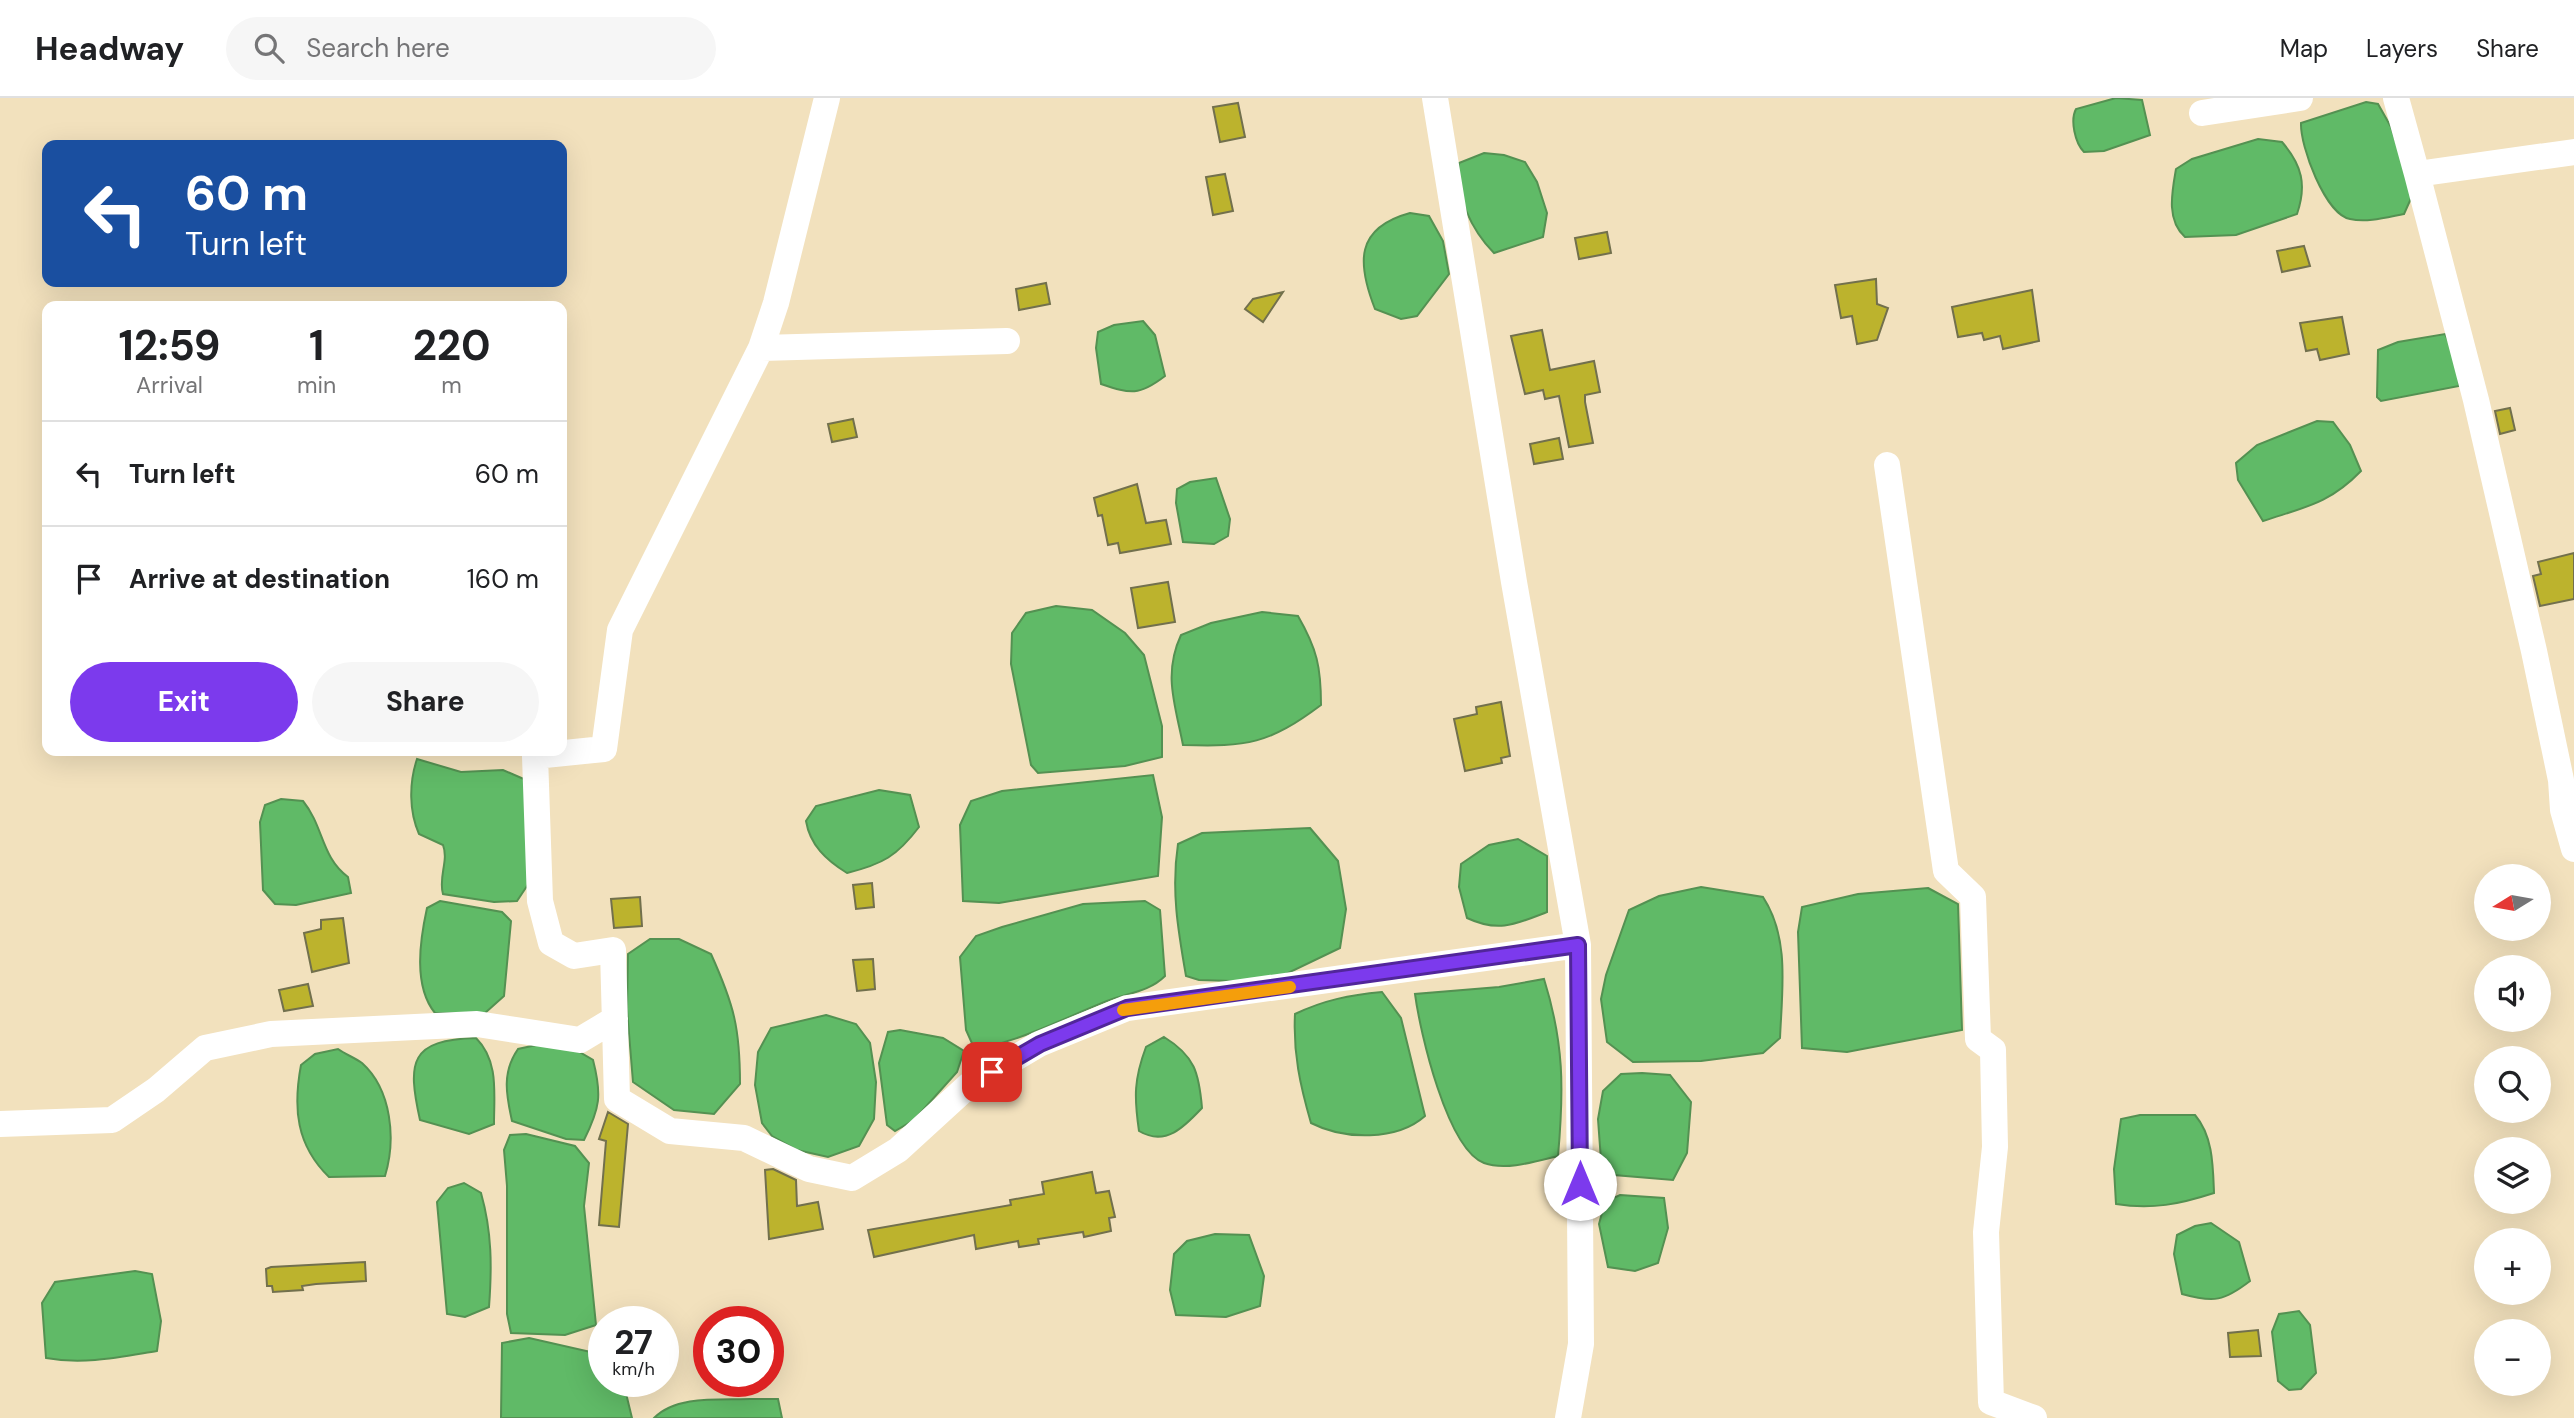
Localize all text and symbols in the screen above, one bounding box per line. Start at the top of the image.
search box [226,17,716,80]
text: Headway [35,27,184,70]
icon: search [250,29,288,67]
text: Search here [306,31,450,65]
text: Map [2280,33,2328,64]
text: Layers [2366,33,2438,64]
text: Share [2476,33,2539,64]
text: 60 m [185,161,308,225]
icon: left [70,168,161,259]
text: Turn left [185,223,307,265]
text: 12:59 [118,318,220,373]
text: 1 [309,318,324,373]
text: 220 [413,318,491,373]
text: Arrival [136,370,203,400]
text: min [297,370,336,400]
text: m [441,370,462,400]
icon: left [70,455,108,493]
text: Turn left [129,457,236,491]
text: 60 m [475,457,539,491]
icon: arrive [70,560,108,598]
text: Arrive at destination [129,562,390,596]
text: 160 m [467,562,539,596]
button: Exit [70,662,298,742]
button: Share [312,662,539,742]
north arrow [2474,864,2552,942]
map controls [2474,864,2551,1396]
button: sound [2474,955,2551,1032]
pin [962,1042,1022,1102]
button: search [2474,1046,2551,1123]
icon: arrive [973,1053,1011,1091]
button: layers [2474,1137,2551,1214]
position arrow [1543,1147,1617,1221]
button: + [2474,1228,2551,1305]
speed limit sign: 30 [693,1306,784,1397]
text: 27 [614,1319,653,1365]
button: − [2474,1319,2551,1396]
text: km/h [612,1357,655,1381]

